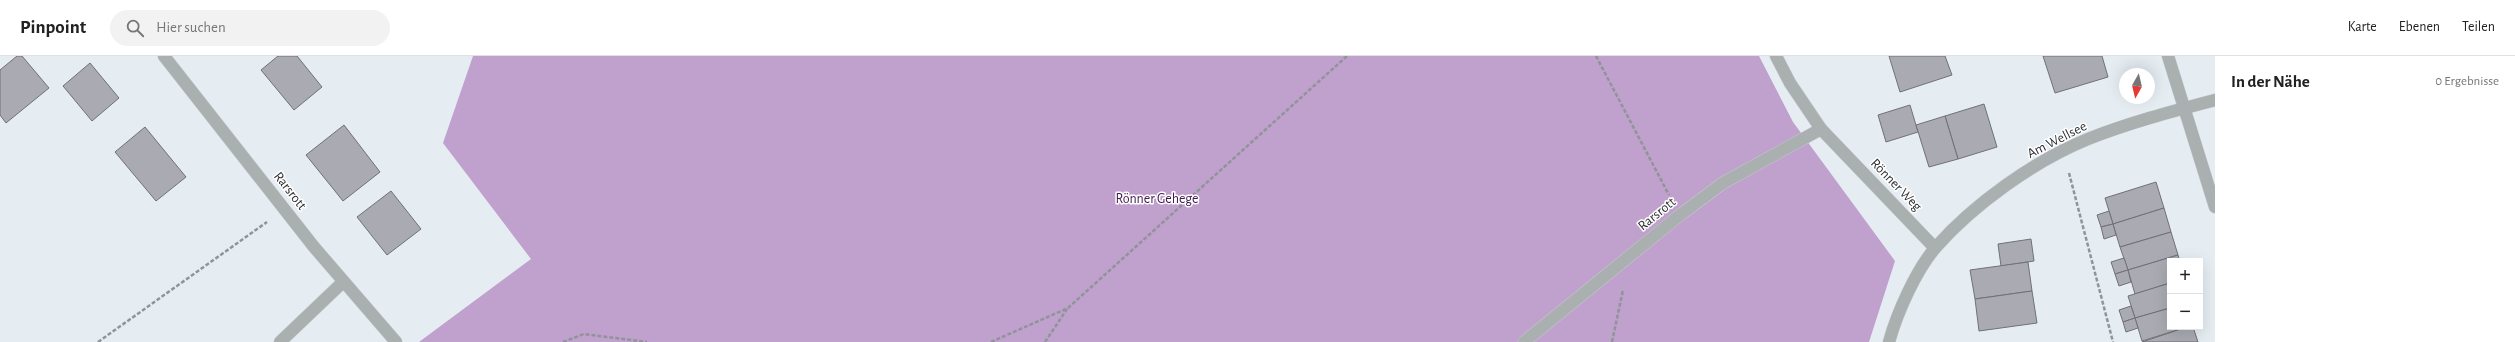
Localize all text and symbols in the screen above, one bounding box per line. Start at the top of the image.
search box [110,10,390,46]
icon: search [124,17,146,39]
text: Pinpoint [20,18,86,37]
text: Hier suchen [156,20,226,35]
text: Karte [2348,20,2377,34]
text: Ebenen [2399,20,2440,34]
text: Teilen [2462,20,2495,34]
north arrow [2119,68,2155,104]
text: In der Nähe [2231,73,2310,90]
text: 0 Ergebnisse [2435,75,2499,88]
street label: Am Wellsee [2025,119,2089,161]
street label: Rönner Weg [1868,156,1924,214]
street label: Rarsrott [271,169,309,213]
park label: Rönner Gehege [1115,192,1199,206]
street label: Rarsrott [1636,194,1679,233]
map controls [2167,258,2203,330]
button: + [2167,258,2203,294]
button: − [2167,294,2203,330]

